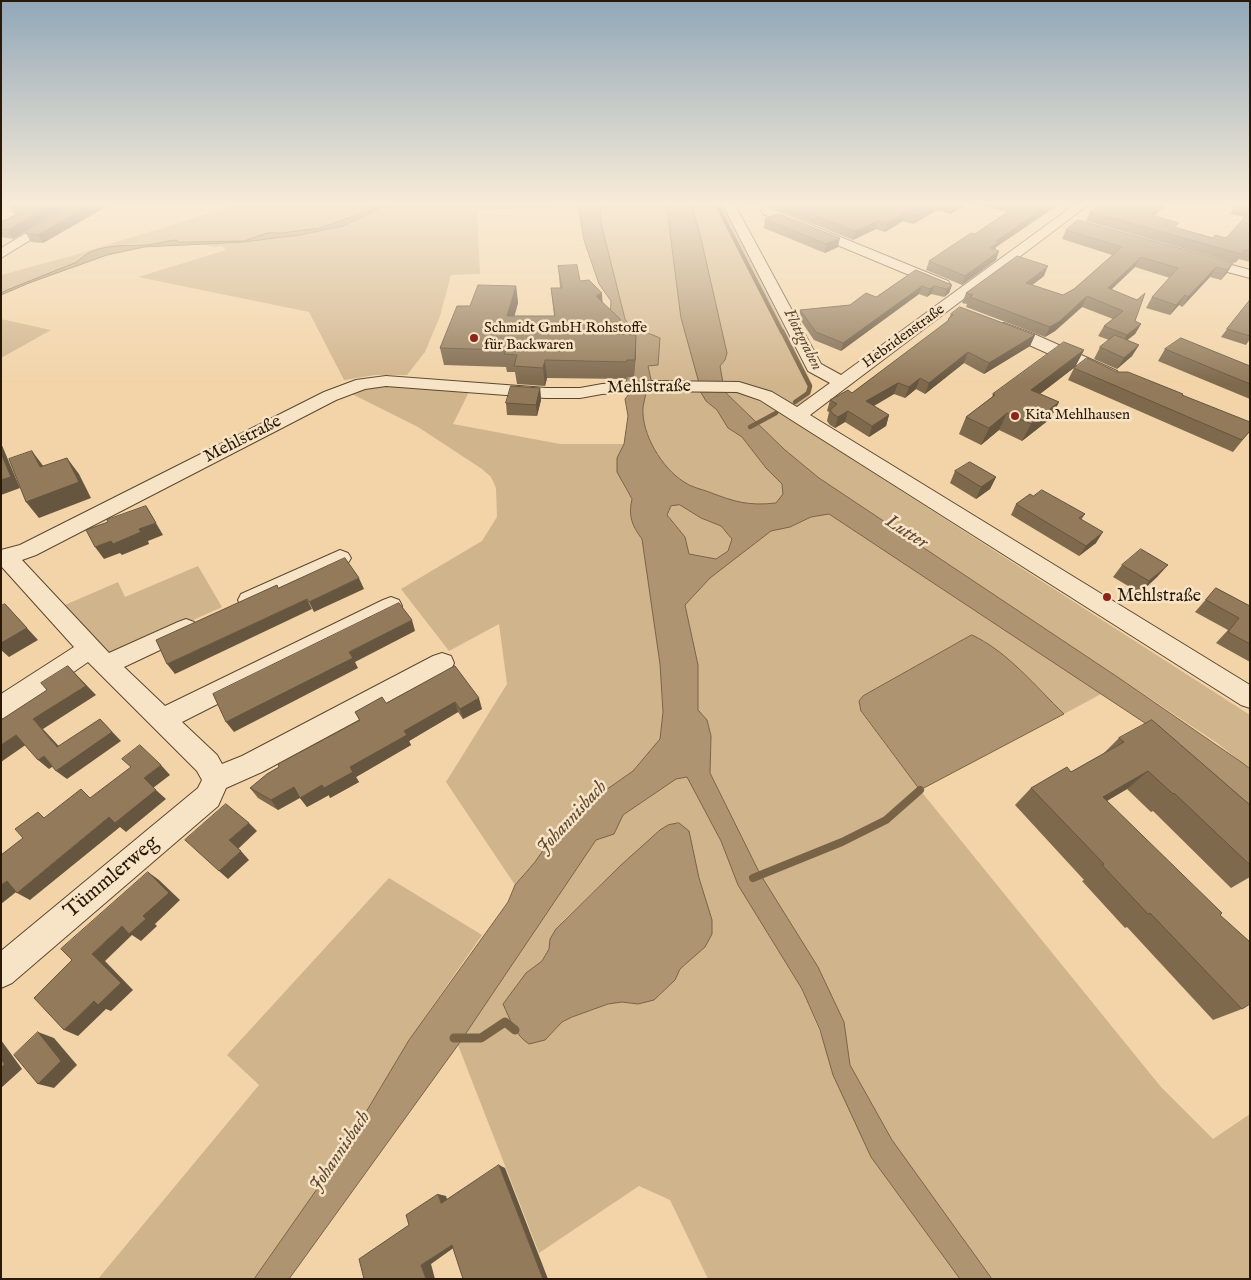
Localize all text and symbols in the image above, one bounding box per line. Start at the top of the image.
street label: Hebridenstraße [860,301,948,373]
water label: Flottgraben [778,306,826,374]
place label: Schmidt GmbH Rohstoffe für Backwaren [484,320,647,355]
marker: Schmidt GmbH Rohstoffe für Backwaren [468,332,480,344]
street label: Mehlstraße [607,376,691,400]
place label: Kita Mehlhausen [1025,407,1130,425]
marker: Kita Mehlhausen [1009,410,1021,422]
street label: Mehlstraße [201,411,285,469]
water label: Lutter [880,511,932,555]
place label: Mehlstraße [1117,586,1201,608]
marker: Mehlstraße [1101,591,1113,603]
water label: Johannisbach [533,777,613,859]
street label: Tümmlerweg [60,831,164,925]
water label: Johannisbach [306,1108,376,1196]

